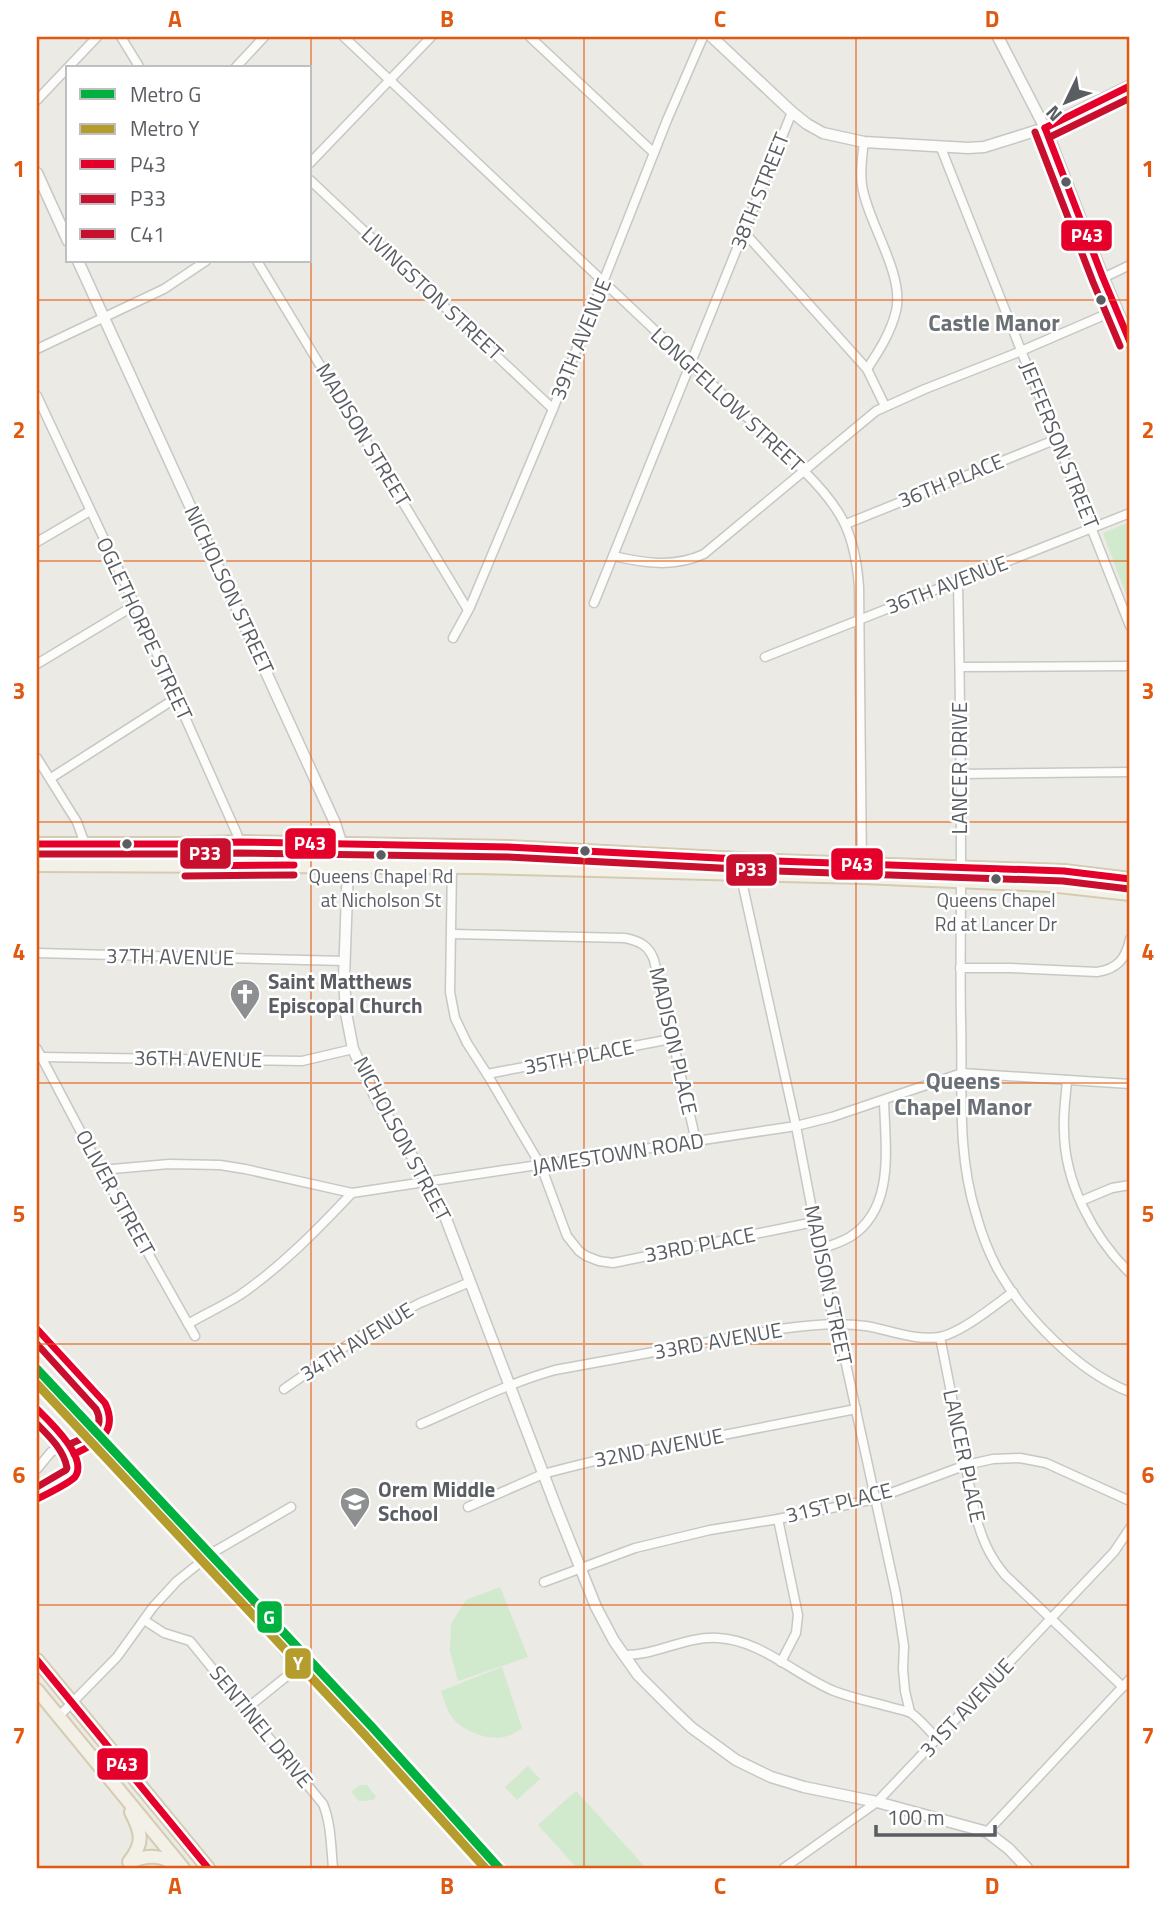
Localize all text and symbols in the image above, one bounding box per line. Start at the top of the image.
text: A [168,1,182,36]
text: B [440,1,454,36]
text: C [714,1,726,36]
text: D [985,1,999,36]
legend [66,66,312,262]
north arrow [1030,66,1100,136]
text: Metro G [130,78,201,110]
text: N [1038,99,1068,129]
text: Metro Y [130,112,200,144]
street label: 38TH STREET [721,128,797,254]
text: P43 [130,148,166,180]
text: 1 [13,151,25,186]
text: 1 [1142,151,1154,186]
unlabelled marker [1059,175,1073,189]
text: P33 [130,182,166,214]
text: C41 [130,218,165,250]
street label: LIVINGSTON STREET [354,219,511,368]
line badge: P43 [1060,219,1113,252]
text: P43 [1071,220,1103,249]
street label: 39TH AVENUE [541,273,619,404]
unlabelled marker [1094,293,1108,307]
district label: Castle Manor [928,305,1060,340]
street label: LONGFELLOW STREET [644,319,812,479]
street label: JEFFERSON STREET [1012,356,1108,533]
street label: MADISON STREET [308,357,419,512]
text: 2 [13,412,25,447]
text: 2 [1142,412,1154,447]
street label: 36TH PLACE [893,444,1008,516]
street label: NICHOLSON STREET [177,500,283,679]
street label: OGLETHORPE STREET [88,532,201,725]
street label: 36TH AVENUE [881,546,1012,622]
text: 3 [13,673,25,708]
text: 3 [1142,673,1154,708]
street label: LANCER DRIVE [943,702,975,834]
line badge: P43 [284,827,337,860]
text: P43 [294,828,326,857]
unlabelled marker [120,837,134,851]
line badge: P33 [179,837,232,870]
text: P33 [189,838,221,867]
unlabelled marker [578,844,592,858]
line badge: P43 [830,847,884,881]
marker: Queens Chapel Rd at Nicholson St [374,848,388,862]
text: P43 [841,849,873,878]
line badge: P33 [725,853,778,887]
text: P33 [735,854,767,883]
place label: Queens Chapel Rd at Nicholson St [309,861,453,914]
marker: Queens Chapel Rd at Lancer Dr [989,872,1003,886]
place label: Queens Chapel Rd at Lancer Dr [935,885,1058,938]
text: 4 [13,934,25,969]
text: 4 [1142,934,1154,969]
street label: 37TH AVENUE [106,939,235,973]
street label: MADISON PLACE [641,964,707,1118]
place label: Saint Matthews Episcopal Church [268,965,423,1021]
church icon: Saint Matthews Episcopal Church [228,977,262,1021]
street label: 35TH PLACE [521,1030,636,1082]
street label: 36TH AVENUE [134,1041,263,1075]
street label: NICHOLSON STREET [346,1050,460,1227]
district label: Queens Chapel Manor [894,1063,1032,1124]
street label: OLIVER STREET [68,1123,164,1262]
street label: JAMESTOWN ROAD [530,1124,706,1182]
text: 5 [13,1196,25,1231]
text: 5 [1142,1196,1154,1231]
street label: MADISON STREET [796,1202,862,1368]
street label: 33RD PLACE [642,1218,758,1270]
street label: 34TH AVENUE [294,1294,419,1389]
street label: 33RD AVENUE [651,1313,784,1367]
street label: LANCER PLACE [935,1386,995,1525]
street label: 32ND AVENUE [591,1419,726,1475]
text: 6 [13,1457,26,1492]
text: 6 [1142,1457,1155,1492]
place label: Orem Middle School [378,1473,495,1529]
street label: 31ST PLACE [782,1473,895,1531]
school or university icon: Orem Middle School [338,1485,372,1529]
line badge: G [256,1600,283,1634]
text: G [263,1602,275,1631]
line badge: Y [284,1647,312,1680]
text: Y [293,1648,304,1677]
street label: 31ST AVENUE [912,1650,1021,1764]
street label: SENTINEL DRIVE [202,1658,321,1794]
text: 7 [13,1718,25,1753]
text: 7 [1142,1718,1154,1753]
line badge: P43 [96,1747,149,1781]
text: P43 [106,1749,138,1778]
scale bar [876,1793,996,1837]
text: 100 m [887,1801,944,1833]
text: A [168,1868,182,1903]
text: B [440,1868,454,1903]
text: C [714,1868,726,1903]
text: D [985,1868,999,1903]

